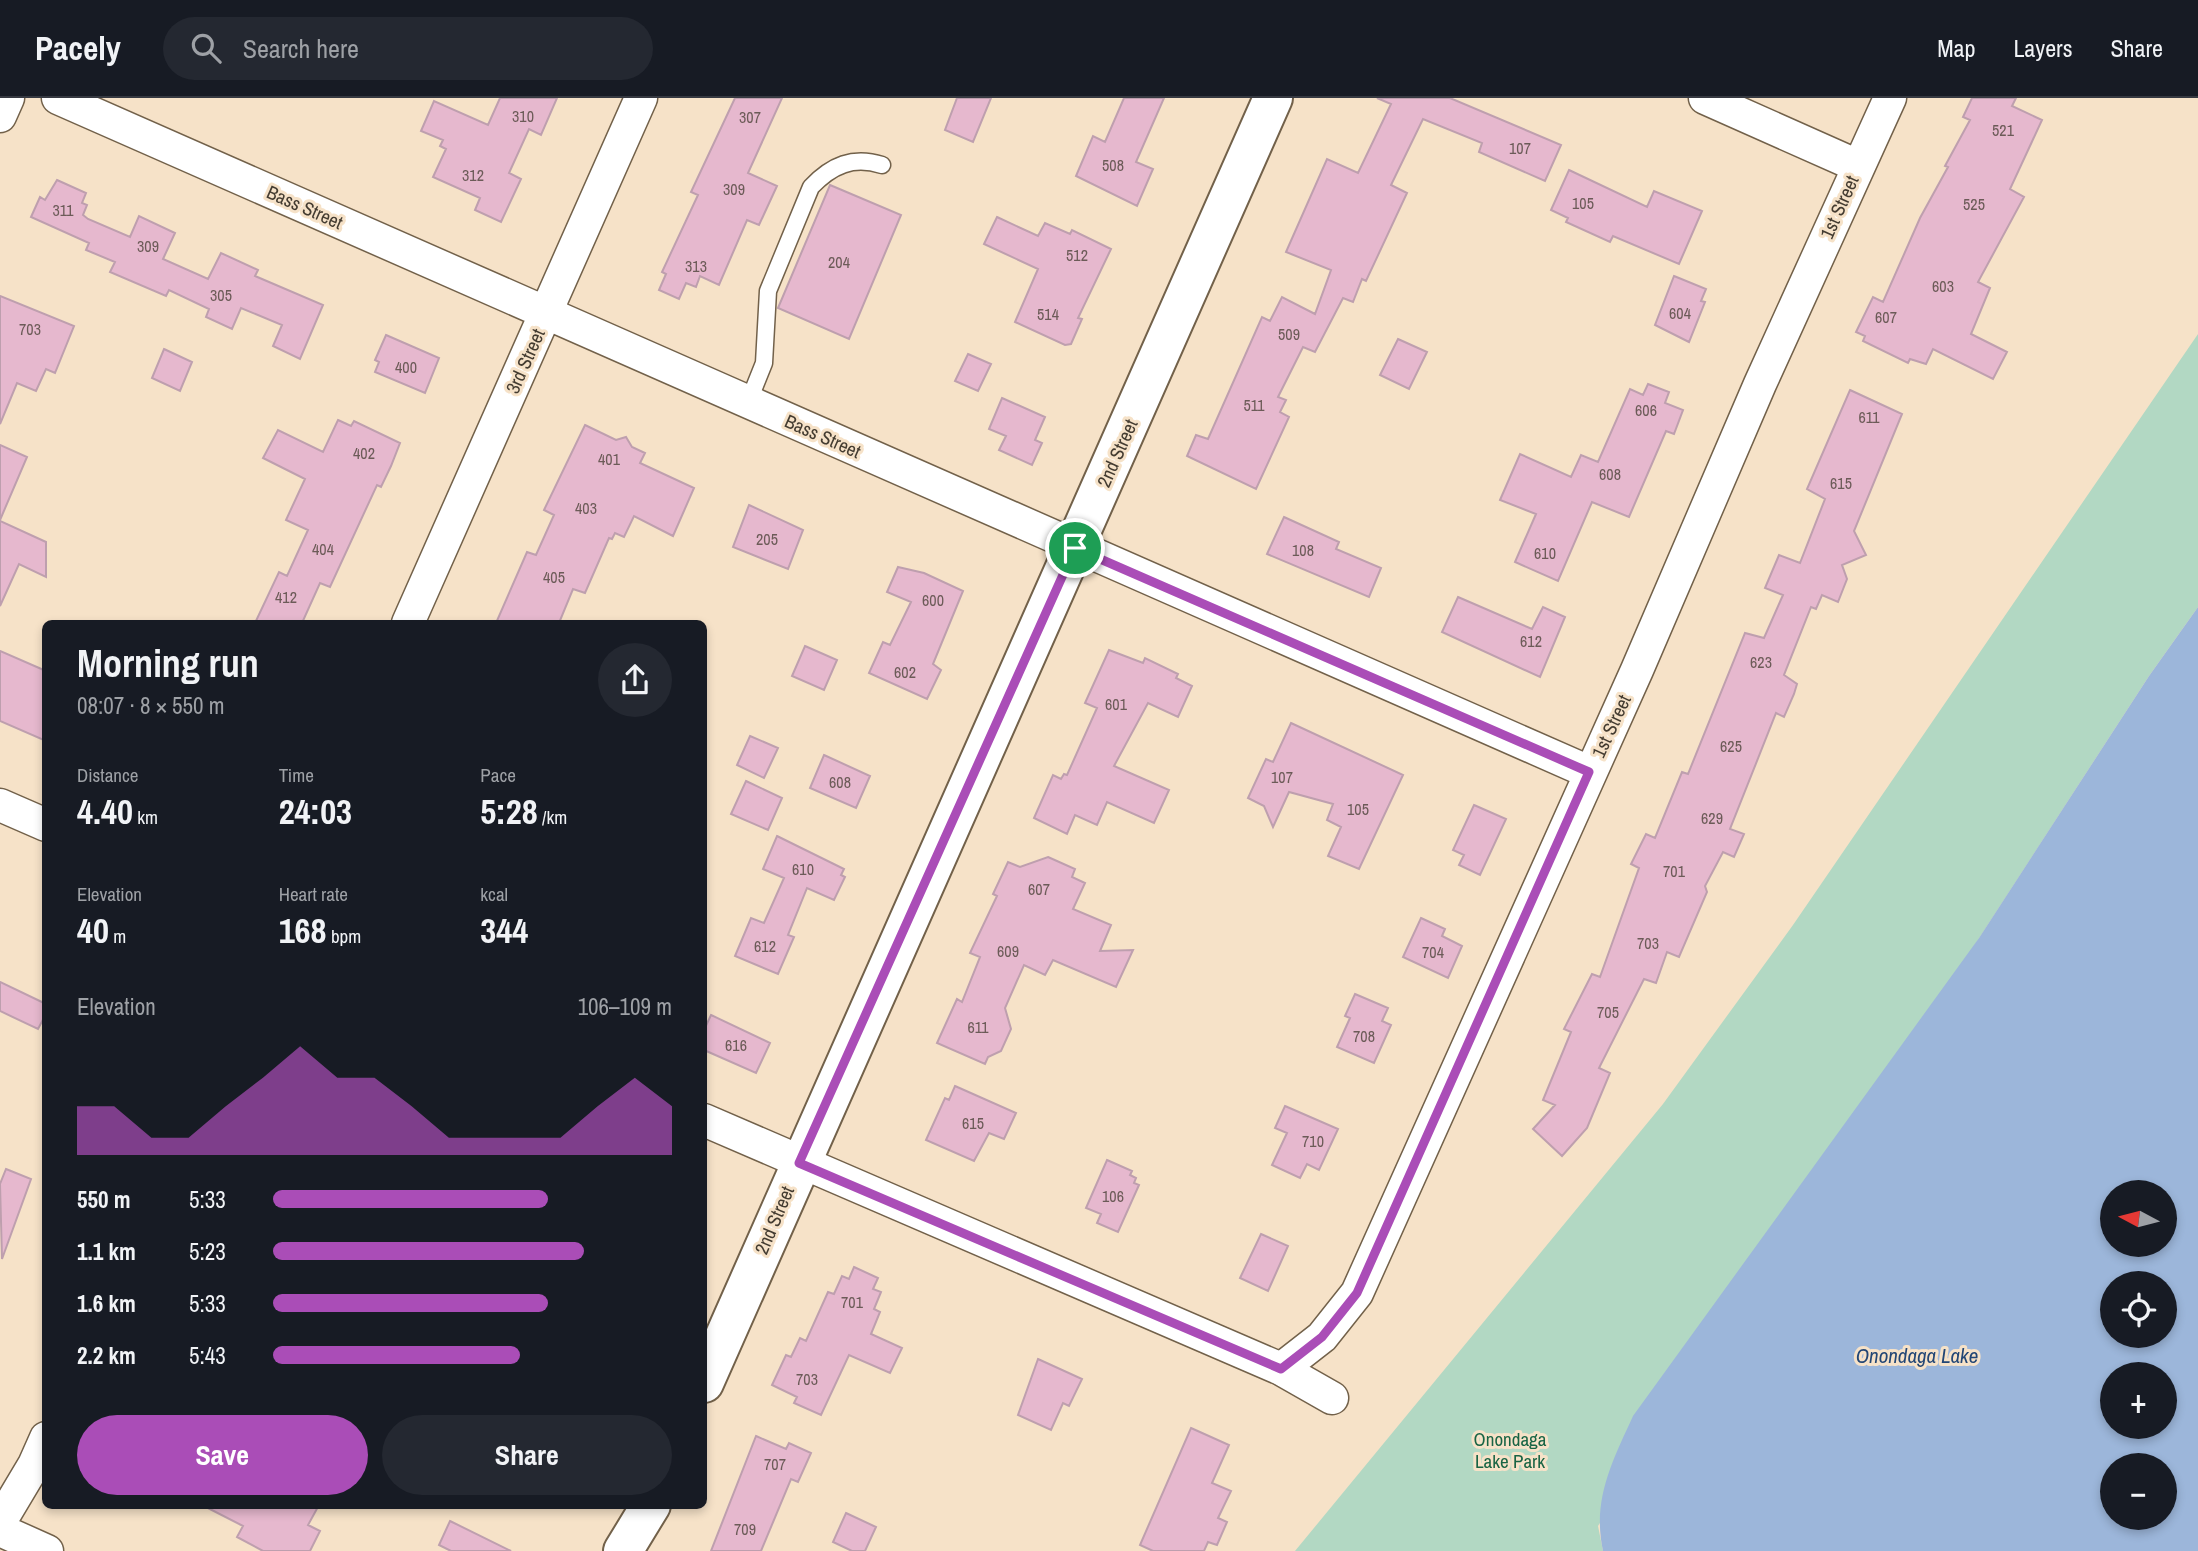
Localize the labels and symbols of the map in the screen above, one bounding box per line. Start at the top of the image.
house number: 310 [512,105,534,127]
house number: 307 [739,106,761,128]
house number: 521 [1992,119,2015,141]
house number: 107 [1509,137,1531,159]
house number: 508 [1102,154,1124,176]
house number: 312 [462,164,484,186]
street label: 1st Street [1814,171,1865,243]
house number: 309 [723,178,745,200]
street label: Bass Street [263,179,348,236]
house number: 105 [1572,192,1594,214]
house number: 525 [1963,193,1985,215]
house number: 311 [53,199,74,221]
house number: 309 [137,235,159,257]
house number: 512 [1066,244,1088,266]
house number: 204 [828,251,850,273]
house number: 313 [685,255,707,277]
house number: 603 [1932,275,1954,297]
house number: 305 [210,284,232,306]
house number: 604 [1669,302,1691,324]
house number: 514 [1037,303,1059,325]
house number: 607 [1875,306,1897,328]
house number: 703 [19,318,41,340]
house number: 509 [1278,323,1300,345]
street label: 3rd Street [499,324,551,398]
house number: 400 [395,356,417,378]
house number: 511 [1244,394,1265,416]
house number: 606 [1635,399,1657,421]
house number: 611 [1859,406,1880,428]
street label: Bass Street [781,408,866,465]
street label: 2nd Street [1091,414,1144,491]
house number: 402 [353,442,375,464]
house number: 401 [598,448,621,470]
house number: 608 [1599,463,1621,485]
house number: 615 [1830,472,1852,494]
house number: 403 [575,497,597,519]
pin [1045,518,1105,578]
house number: 205 [756,528,778,550]
house number: 404 [312,538,334,560]
house number: 108 [1292,539,1314,561]
house number: 610 [1534,542,1556,564]
house number: 405 [543,566,565,588]
house number: 412 [275,586,297,608]
house number: 600 [922,589,944,611]
house number: 612 [1520,630,1542,652]
house number: 623 [1750,651,1772,673]
house number: 602 [894,661,916,683]
street label: 1st Street [1585,690,1637,762]
house number: 601 [1105,693,1128,715]
house number: 625 [1720,735,1742,757]
house number: 107 [1271,766,1293,788]
house number: 608 [829,771,851,793]
house number: 105 [1347,798,1369,820]
house number: 629 [1701,807,1723,829]
house number: 610 [792,858,814,880]
house number: 701 [1663,860,1686,882]
house number: 607 [1028,878,1050,900]
house number: 703 [1637,932,1659,954]
house number: 612 [754,935,776,957]
house number: 609 [997,940,1019,962]
house number: 704 [1422,941,1444,963]
house number: 705 [1597,1001,1619,1023]
house number: 611 [968,1016,989,1038]
house number: 708 [1353,1025,1375,1047]
house number: 616 [725,1034,747,1056]
house number: 615 [962,1112,984,1134]
house number: 710 [1302,1130,1324,1152]
north arrow [2100,1180,2177,1256]
street label: 2nd Street [748,1181,800,1258]
house number: 106 [1102,1185,1124,1207]
house number: 701 [841,1291,864,1313]
water label: Onondaga Lake [1856,1341,1978,1370]
house number: 703 [796,1368,818,1390]
park label: Onondaga Lake Park [1474,1426,1547,1474]
house number: 707 [764,1453,786,1475]
house number: 709 [734,1518,756,1540]

